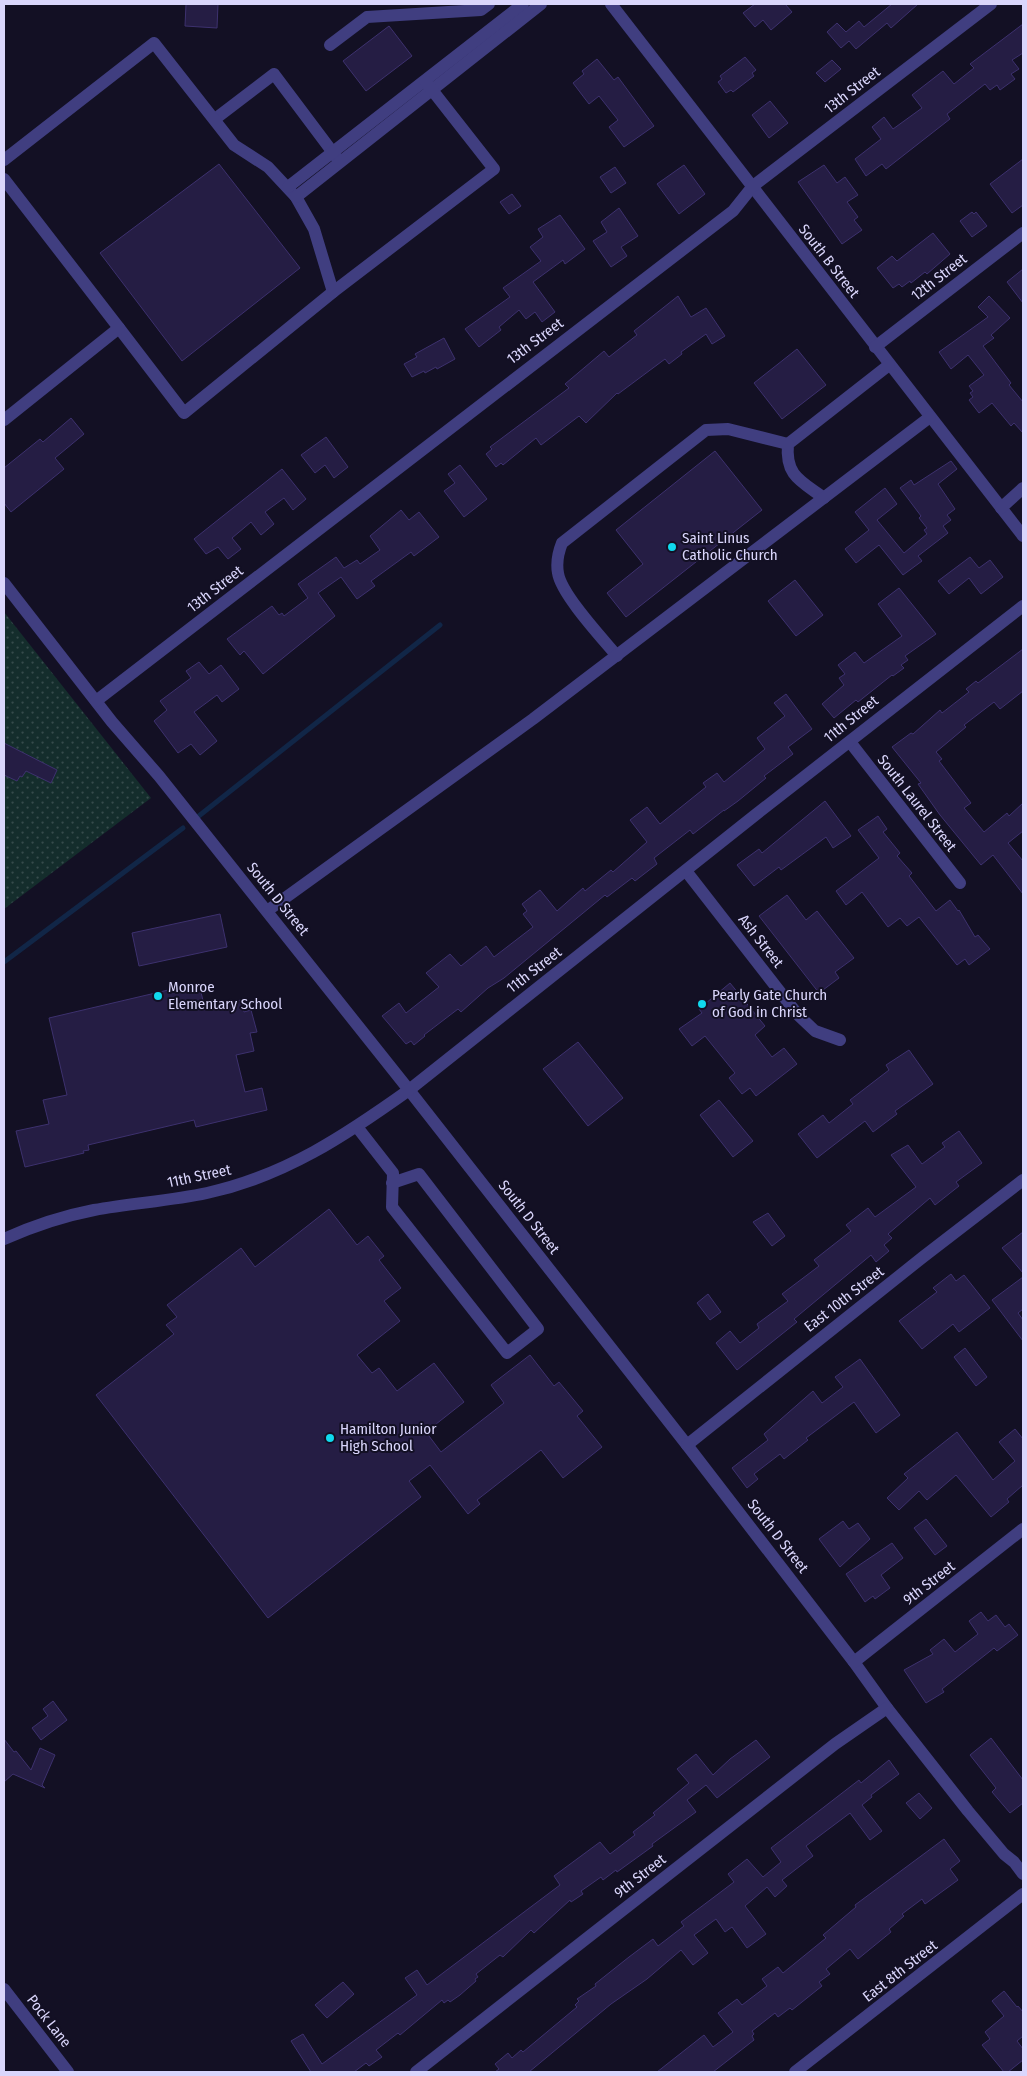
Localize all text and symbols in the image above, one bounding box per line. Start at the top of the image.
street label: 13th Street [821,63,884,117]
street label: South B Street [795,221,863,301]
street label: 12th Street [908,250,970,304]
street label: 13th Street [503,314,567,368]
place label: Saint Linus Catholic Church [682,529,778,564]
marker: Saint Linus Catholic Church [666,541,678,553]
street label: 13th Street [184,562,247,616]
street label: 11th Street [820,692,882,746]
street label: South Laurel Street [874,751,960,855]
street label: South D Street [243,859,313,939]
street label: Ash Street [735,911,787,971]
street label: 11th Street [503,943,565,997]
place label: Monroe Elementary School [168,978,282,1013]
place label: Pearly Gate Church of God in Christ [712,986,827,1021]
marker: Monroe Elementary School [152,990,164,1002]
marker: Pearly Gate Church of God in Christ [696,998,708,1010]
street label: 11th Street [165,1160,233,1192]
street label: South D Street [495,1177,563,1258]
street label: East 10th Street [801,1262,887,1336]
place label: Hamilton Junior High School [340,1420,437,1455]
marker: Hamilton Junior High School [324,1432,336,1444]
street label: South D Street [744,1496,812,1577]
street label: 9th Street [900,1557,958,1609]
street label: 9th Street [611,1850,669,1902]
street label: East 8th Street [859,1936,941,2006]
street label: Pock Lane [23,1991,75,2051]

